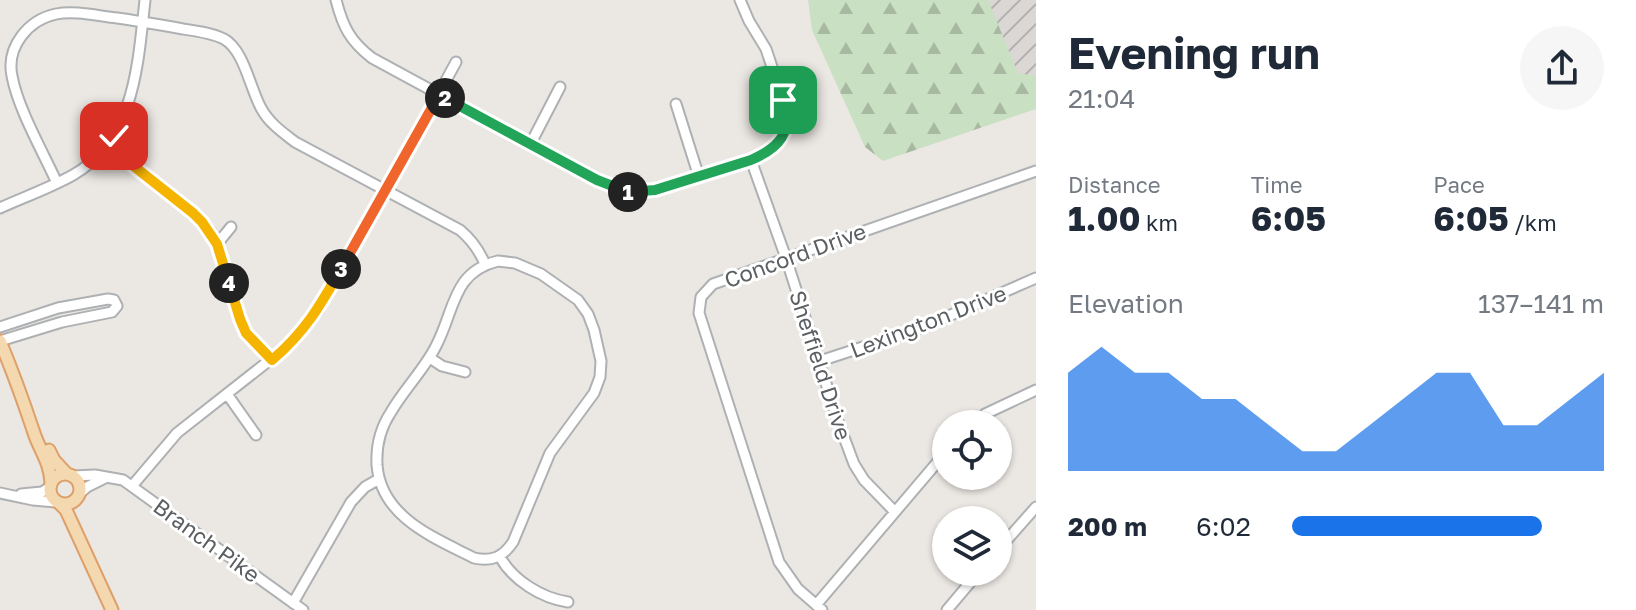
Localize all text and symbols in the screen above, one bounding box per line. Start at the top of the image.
text: Evening run [1068,26,1320,79]
button: share [1520,26,1604,110]
pin [749,66,817,134]
pin: 2 [425,78,465,118]
icon: arrive [761,78,805,122]
text: 21:04 [1068,83,1135,114]
text: 2 [438,84,452,111]
pin [80,102,148,170]
icon: check [92,114,136,158]
text: Distance [1068,171,1160,198]
text: Time [1251,171,1302,198]
text: Pace [1433,171,1485,198]
pin: 1 [608,172,648,212]
text: 1 [622,178,634,205]
text: 1.00 [1068,198,1141,238]
text: 6:05 [1251,198,1326,238]
text: 6:05 [1433,198,1509,238]
text: km [1141,209,1178,236]
text: /km [1509,209,1557,236]
street label: Concord Drive [720,217,870,293]
pin: 3 [321,249,361,289]
text: 3 [334,255,348,282]
pin: 4 [209,263,249,303]
text: 4 [222,269,236,296]
street label: Lexington Drive [846,279,1010,363]
street label: Sheffield Drive [784,287,858,443]
text: Elevation [1068,288,1184,319]
text: 137–141 m [1478,288,1604,319]
map controls [932,410,1012,586]
button: locate [932,410,1012,490]
street label: Branch Pike [148,492,266,588]
button: layers [932,506,1012,586]
text: 200 m [1068,511,1147,542]
text: 6:02 [1196,511,1251,542]

